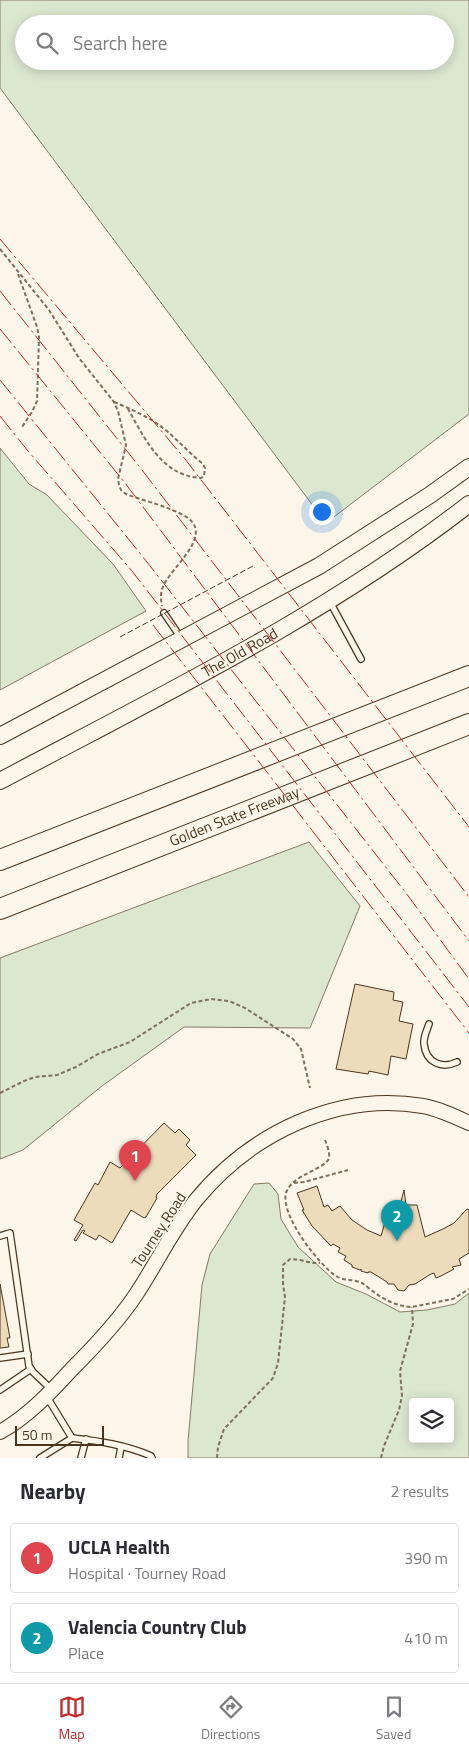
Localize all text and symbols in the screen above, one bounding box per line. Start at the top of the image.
search box [15,15,454,70]
text: Search here [73,28,167,57]
icon: search [33,29,61,57]
your location [309,499,335,525]
street label: The Old Road [197,622,282,683]
street label: Golden State Freeway [166,780,303,852]
pin: 1 [119,1140,151,1181]
street label: Tourney Road [125,1187,192,1272]
pin: 2 [381,1200,413,1241]
map controls [409,1398,454,1443]
button: layers [409,1398,454,1443]
scale bar [15,1423,104,1446]
text: 50 m [22,1424,52,1445]
text: Nearby [20,1475,85,1507]
text: 2 results [390,1479,449,1503]
text: UCLA Health [68,1532,170,1561]
text: 1 [33,1546,41,1570]
text: 390 m [404,1546,448,1570]
text: Hospital · Tourney Road [68,1561,226,1585]
text: Valencia Country Club [68,1612,247,1641]
text: 2 [33,1626,41,1650]
text: 410 m [404,1626,448,1650]
text: Place [68,1641,104,1665]
tab: Map [58,1693,86,1744]
tab: Directions [201,1693,260,1744]
tab: Saved [376,1693,411,1744]

